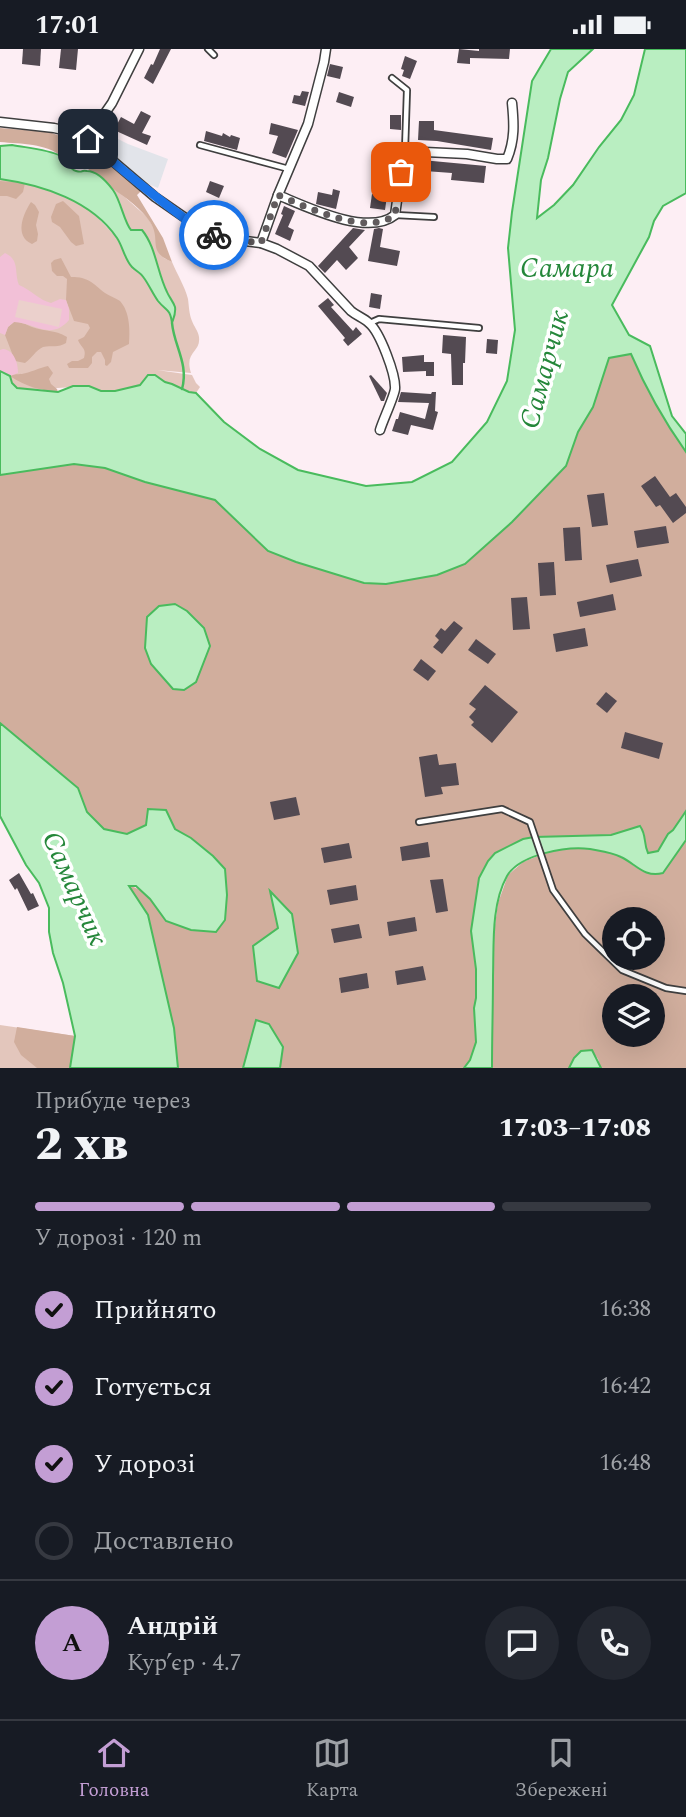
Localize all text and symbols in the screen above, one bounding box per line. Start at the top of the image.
text: 17:01 [35,5,100,45]
pin [58,109,118,169]
icon: home [69,120,107,158]
pin [371,142,431,202]
icon: bag [382,153,420,191]
courier [179,200,249,270]
icon: bike [195,216,233,254]
water label: Самара [520,247,614,290]
water label: Самарчик [508,305,581,434]
water label: Самарчик [30,824,119,953]
map controls [602,907,665,1047]
button: locate [602,907,665,970]
button: layers [602,984,665,1047]
text: Прибуде через [35,1084,191,1119]
text: 17:03–17:08 [499,1108,651,1148]
text: 2 хв [35,1110,128,1180]
text: У дорозі · 120 m [35,1221,202,1256]
text: Прийнято [94,1290,216,1330]
icon: check [35,1291,73,1329]
text: 16:38 [599,1292,651,1327]
text: Готується [94,1367,212,1407]
icon: check [35,1368,73,1406]
text: 16:42 [599,1369,651,1404]
text: У дорозі [94,1444,196,1484]
icon: check [35,1445,73,1483]
text: 16:48 [599,1446,651,1481]
text: Доставлено [94,1521,234,1561]
text: Андрій [127,1606,218,1646]
button: chat [485,1606,559,1680]
button: phone [577,1606,651,1680]
text: А [62,1623,82,1663]
text: Кур’єр · 4.7 [127,1646,241,1681]
tab: Головна [78,1734,149,1805]
tab: Карта [306,1734,358,1805]
tab: Збережені [515,1734,608,1805]

